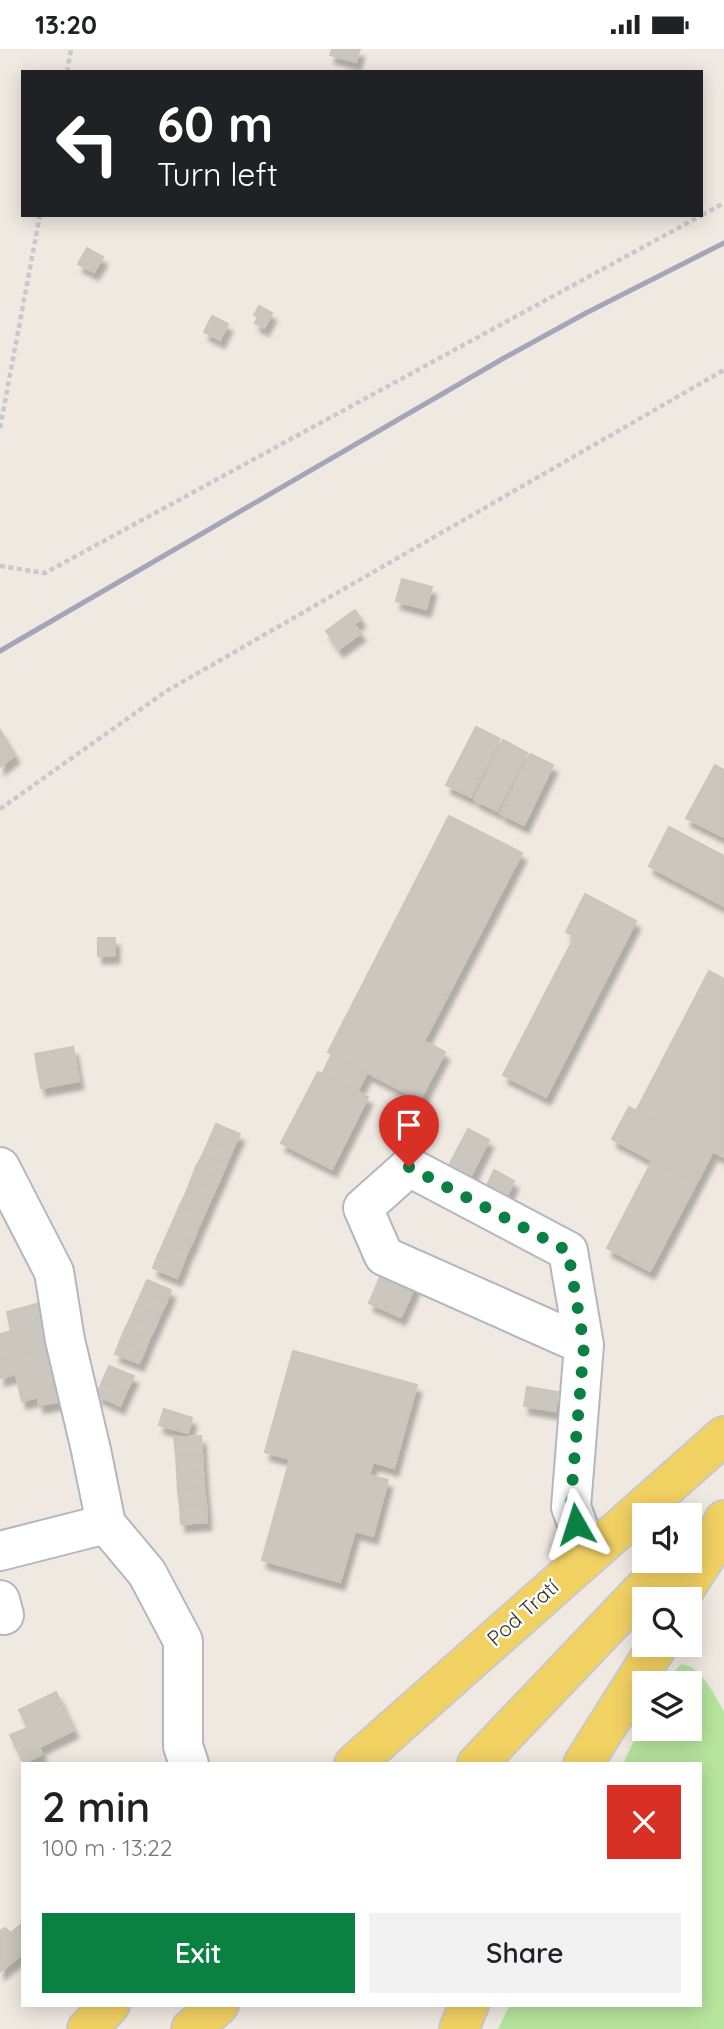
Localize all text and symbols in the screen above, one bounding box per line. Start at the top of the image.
text: 13:20 [35,8,97,41]
text: 60 m [157,93,273,154]
icon: left [42,98,133,189]
text: Turn left [157,154,278,194]
pin [379,1095,439,1167]
icon: arrive [390,1106,428,1144]
position arrow [539,1487,613,1561]
map controls [632,1503,702,1741]
button: sound [632,1503,702,1573]
street label: Pod Tratí [481,1573,564,1651]
button: search [632,1587,702,1657]
button: layers [632,1671,702,1741]
text: 2 min [42,1780,150,1833]
button: close [607,1785,681,1859]
text: 100 m · 13:22 [42,1833,173,1862]
button: Exit [42,1913,355,1993]
button: Share [369,1913,681,1993]

